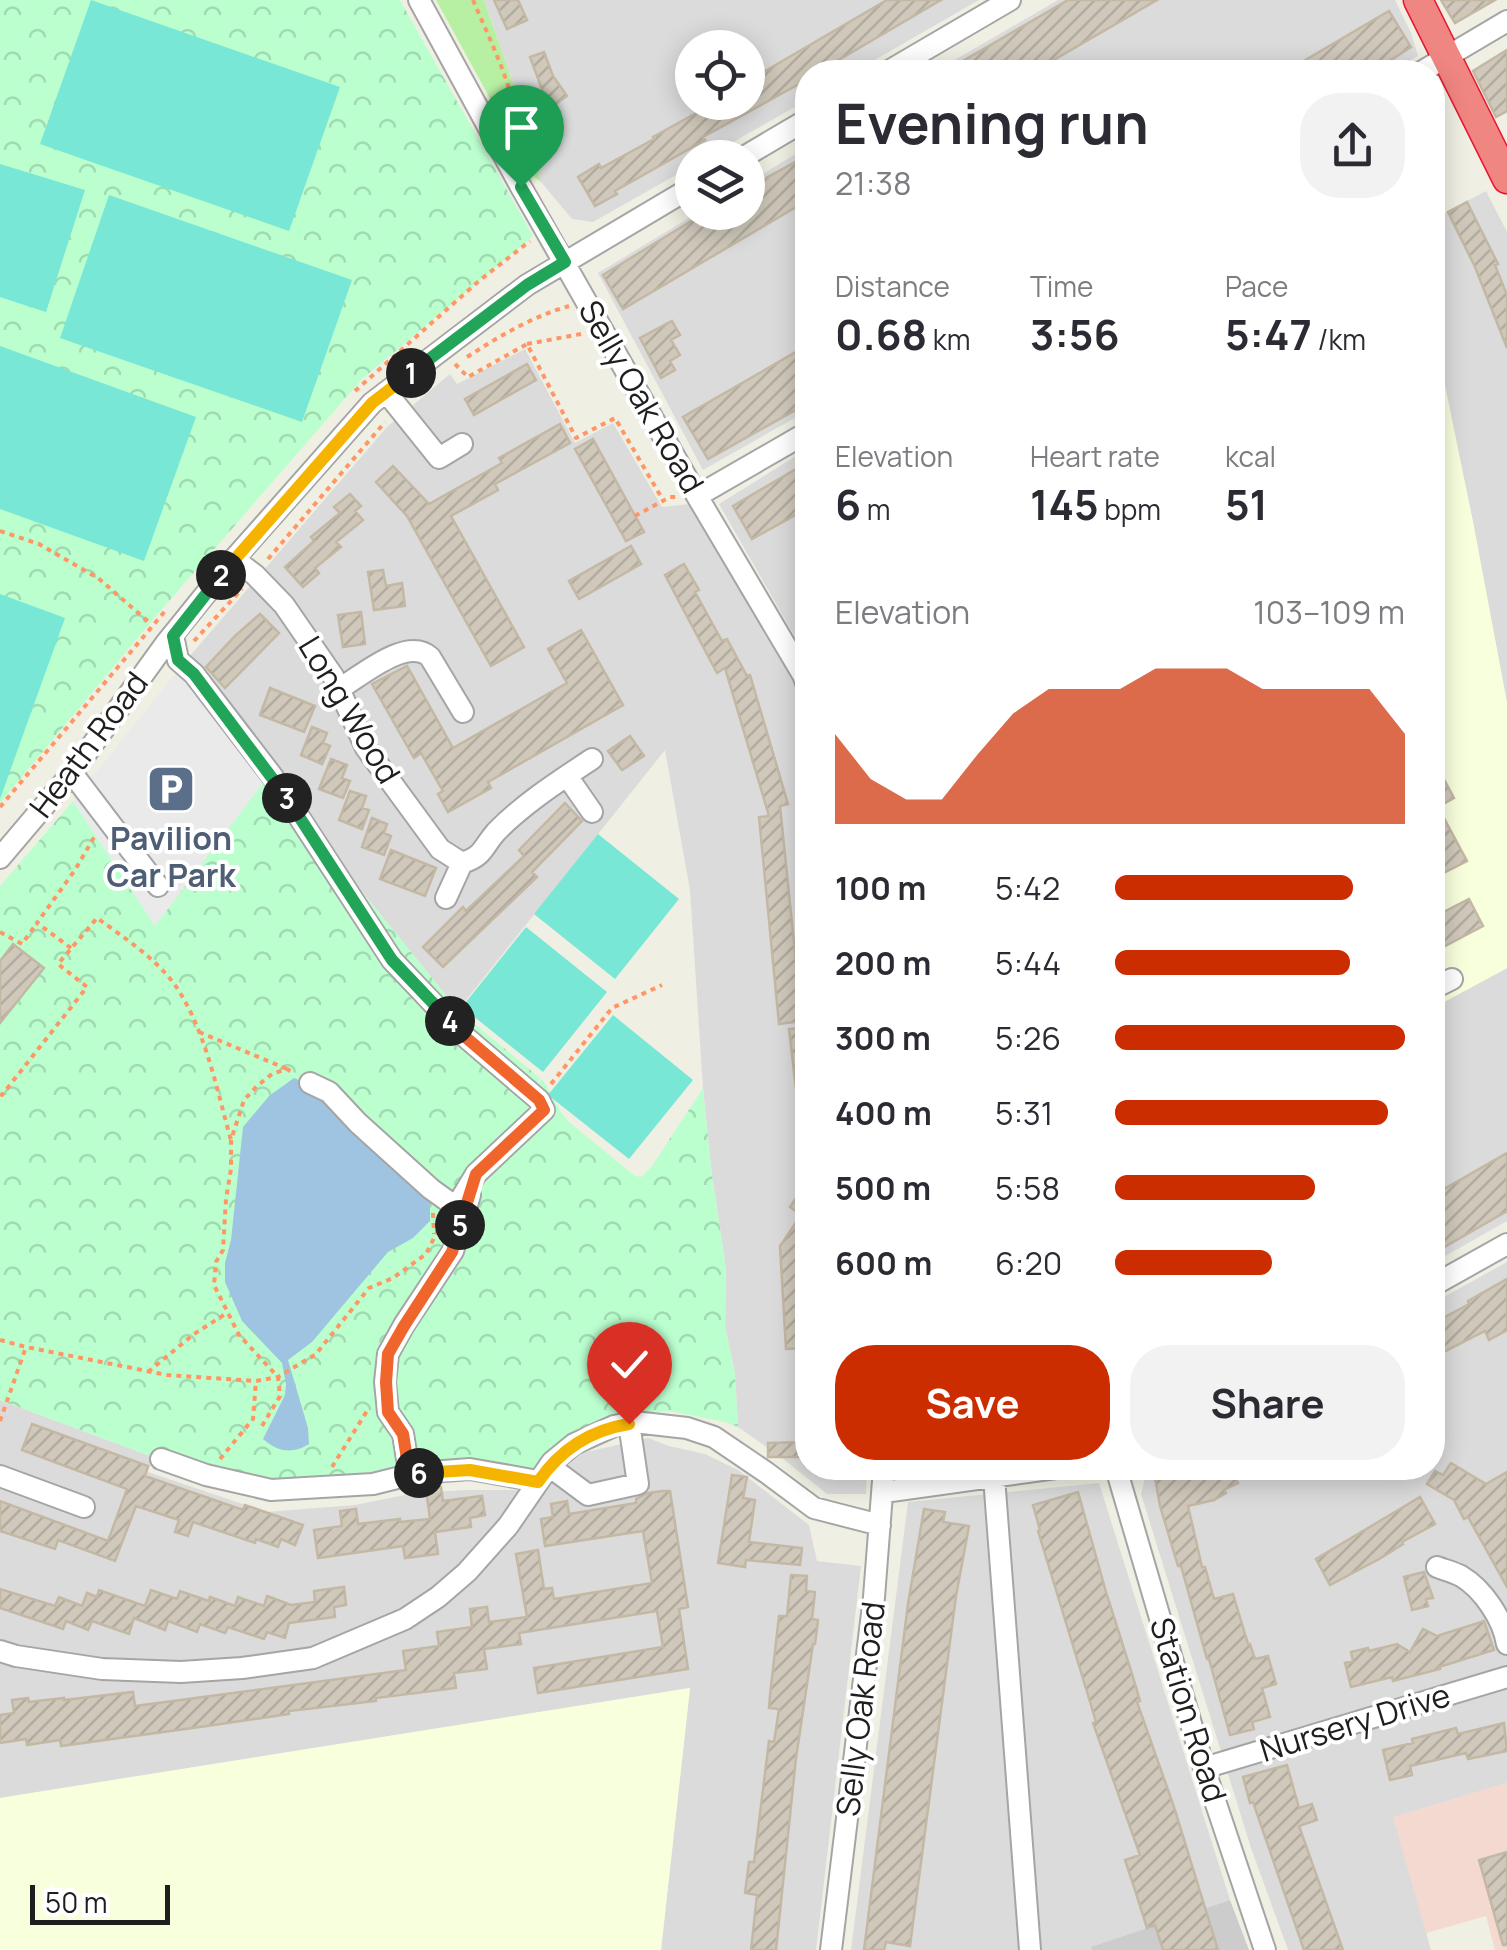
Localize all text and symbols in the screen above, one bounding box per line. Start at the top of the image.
map controls [675,30,765,230]
button: locate [675,30,765,120]
pin [479,85,564,188]
text: Evening run [835,85,1149,161]
button: share [1300,93,1405,198]
icon: arrive [494,100,549,155]
button: layers [675,140,765,230]
text: 21:38 [835,161,912,205]
text: Distance [835,267,950,305]
text: Time [1030,267,1093,305]
text: Pace [1225,267,1288,305]
street label: Selly Oak Road [569,292,715,501]
text: 0.68 [835,305,927,363]
text: 3:56 [1030,305,1120,363]
text: 5:47 [1225,305,1312,363]
text: km [927,320,970,358]
text: /km [1312,320,1366,358]
pin: 1 [386,348,436,398]
text: 1 [405,354,417,392]
text: Elevation [835,437,953,475]
text: Heart rate [1030,437,1160,475]
text: kcal [1225,437,1276,475]
text: 6 [835,475,861,533]
text: 145 [1030,475,1099,533]
text: 51 [1225,475,1268,533]
text: m [861,490,890,528]
text: bpm [1099,490,1161,528]
pin: 2 [196,550,246,600]
text: 2 [213,556,229,594]
text: Elevation [835,590,970,634]
text: 103–109 m [1253,590,1405,634]
street label: Long Wood [289,628,411,791]
street label: Heath Road [19,662,158,826]
parking icon: Pavilion Car Park [145,763,197,815]
pin: 3 [262,773,312,823]
text: 3 [279,779,295,817]
place label: Pavilion Car Park [106,816,237,897]
text: 100 m [835,866,926,910]
text: 5:42 [995,866,1060,910]
text: 200 m [835,941,931,985]
text: 5:44 [995,941,1061,985]
pin: 4 [425,996,475,1046]
text: 4 [441,1002,459,1040]
text: 300 m [835,1016,931,1060]
text: 5:26 [995,1016,1061,1060]
text: 400 m [835,1091,932,1135]
text: 5:31 [995,1091,1053,1135]
text: 500 m [835,1166,931,1210]
text: 5:58 [995,1166,1060,1210]
pin: 5 [435,1200,485,1250]
text: 5 [452,1206,468,1244]
text: 600 m [835,1241,932,1285]
text: 6:20 [995,1241,1062,1285]
pin [587,1322,672,1425]
icon: check [602,1337,657,1392]
button: Save [835,1345,1110,1460]
button: Share [1130,1345,1405,1460]
pin: 6 [394,1448,444,1498]
text: 6 [410,1454,428,1492]
street label: Selly Oak Road [825,1599,895,1819]
street label: Station Road [1140,1612,1238,1807]
street label: Nursery Drive [1254,1672,1455,1772]
scale bar [30,1880,170,1924]
text: 50 m [45,1883,108,1921]

